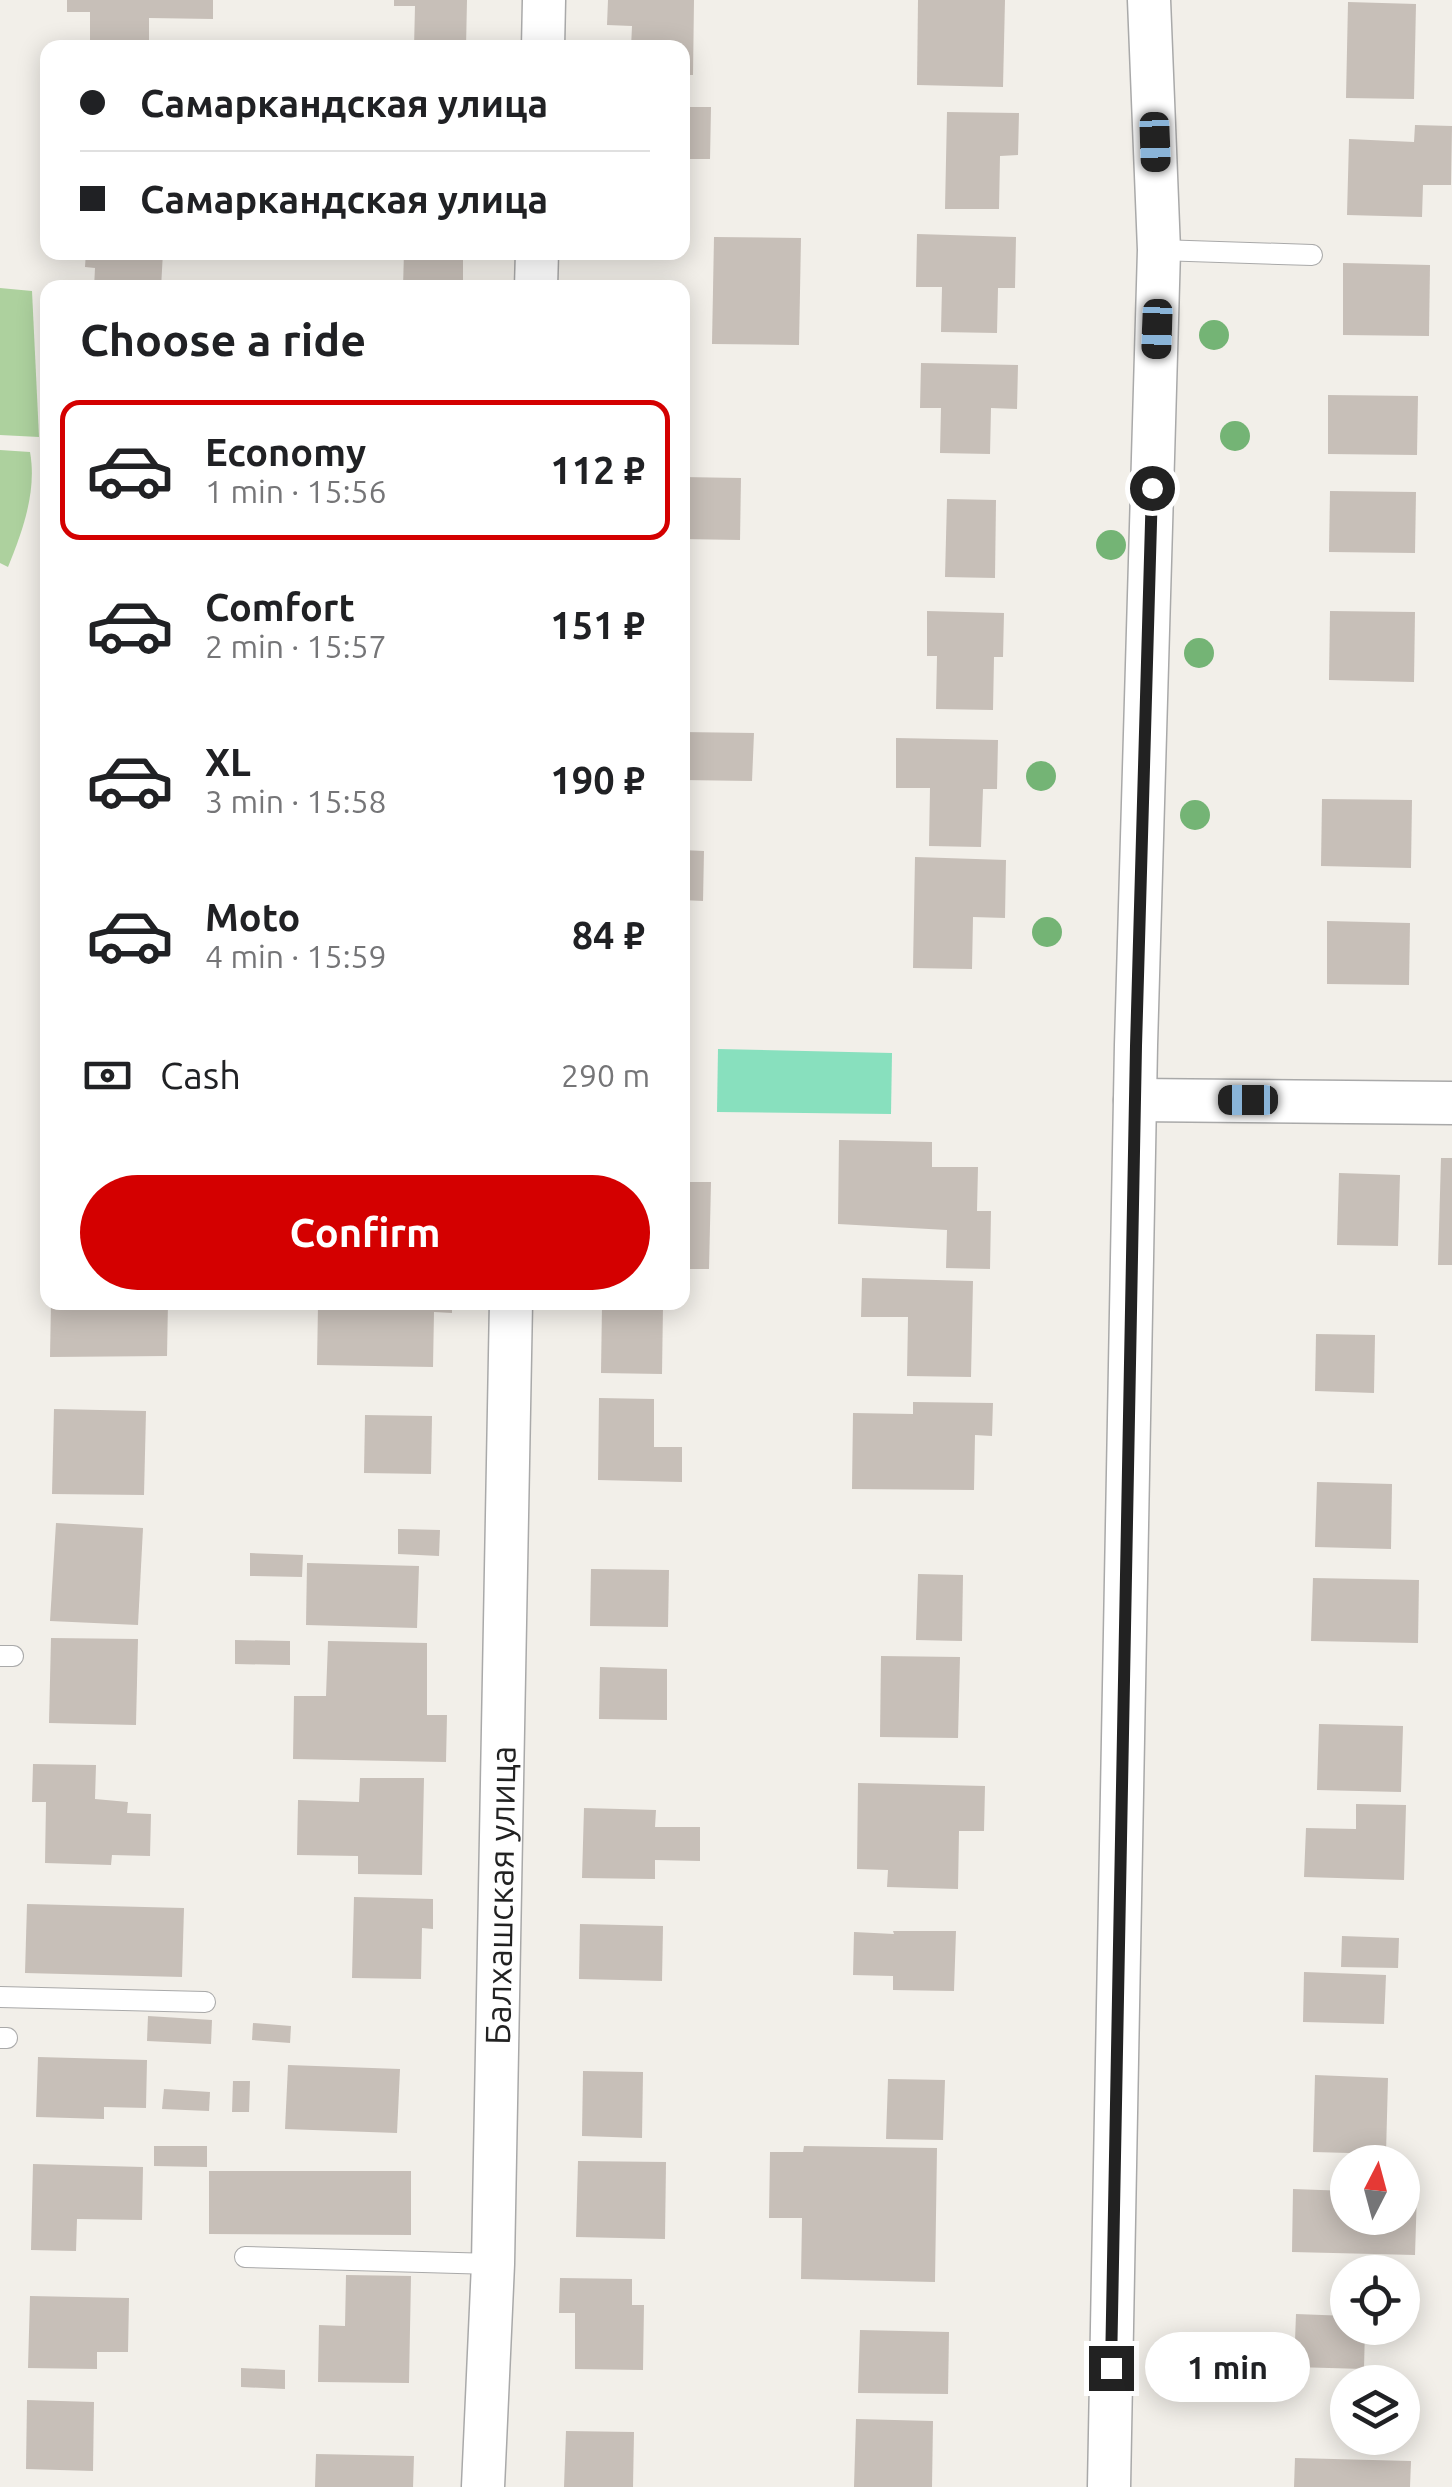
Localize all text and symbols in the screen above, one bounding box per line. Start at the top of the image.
text: Самаркандская улица [140,82,548,124]
car [1139,111,1171,173]
text: Самаркандская улица [140,178,548,220]
car [1141,298,1173,360]
text: Choose a ride [80,314,366,365]
icon: car [85,425,175,515]
text: Economy [205,431,366,473]
text: 112 ₽ [550,449,645,491]
route start [1130,466,1175,511]
text: 1 min · 15:56 [205,473,387,509]
icon: car [85,580,175,670]
text: Comfort [205,586,355,628]
text: 151 ₽ [550,604,645,646]
text: 2 min · 15:57 [205,628,387,664]
icon: car [85,735,175,825]
text: XL [205,741,251,783]
text: 190 ₽ [550,759,645,801]
text: 3 min · 15:58 [205,783,387,819]
icon: car [85,890,175,980]
text: Moto [205,896,300,938]
text: 84 ₽ [572,914,645,956]
text: 4 min · 15:59 [205,938,387,974]
icon: cash [80,1048,135,1103]
text: Cash [160,1054,241,1096]
text: 290 m [561,1057,650,1093]
car [1218,1085,1278,1115]
button: Confirm [80,1175,650,1290]
street label: Балхашская улица [477,1745,523,2045]
north arrow [1330,2145,1420,2235]
map controls [1330,2145,1420,2455]
button: locate [1330,2255,1420,2345]
callout: 1 min [1146,2333,1311,2403]
route end [1089,2346,1134,2391]
text: 1 min [1187,2349,1268,2385]
button: layers [1330,2365,1420,2455]

